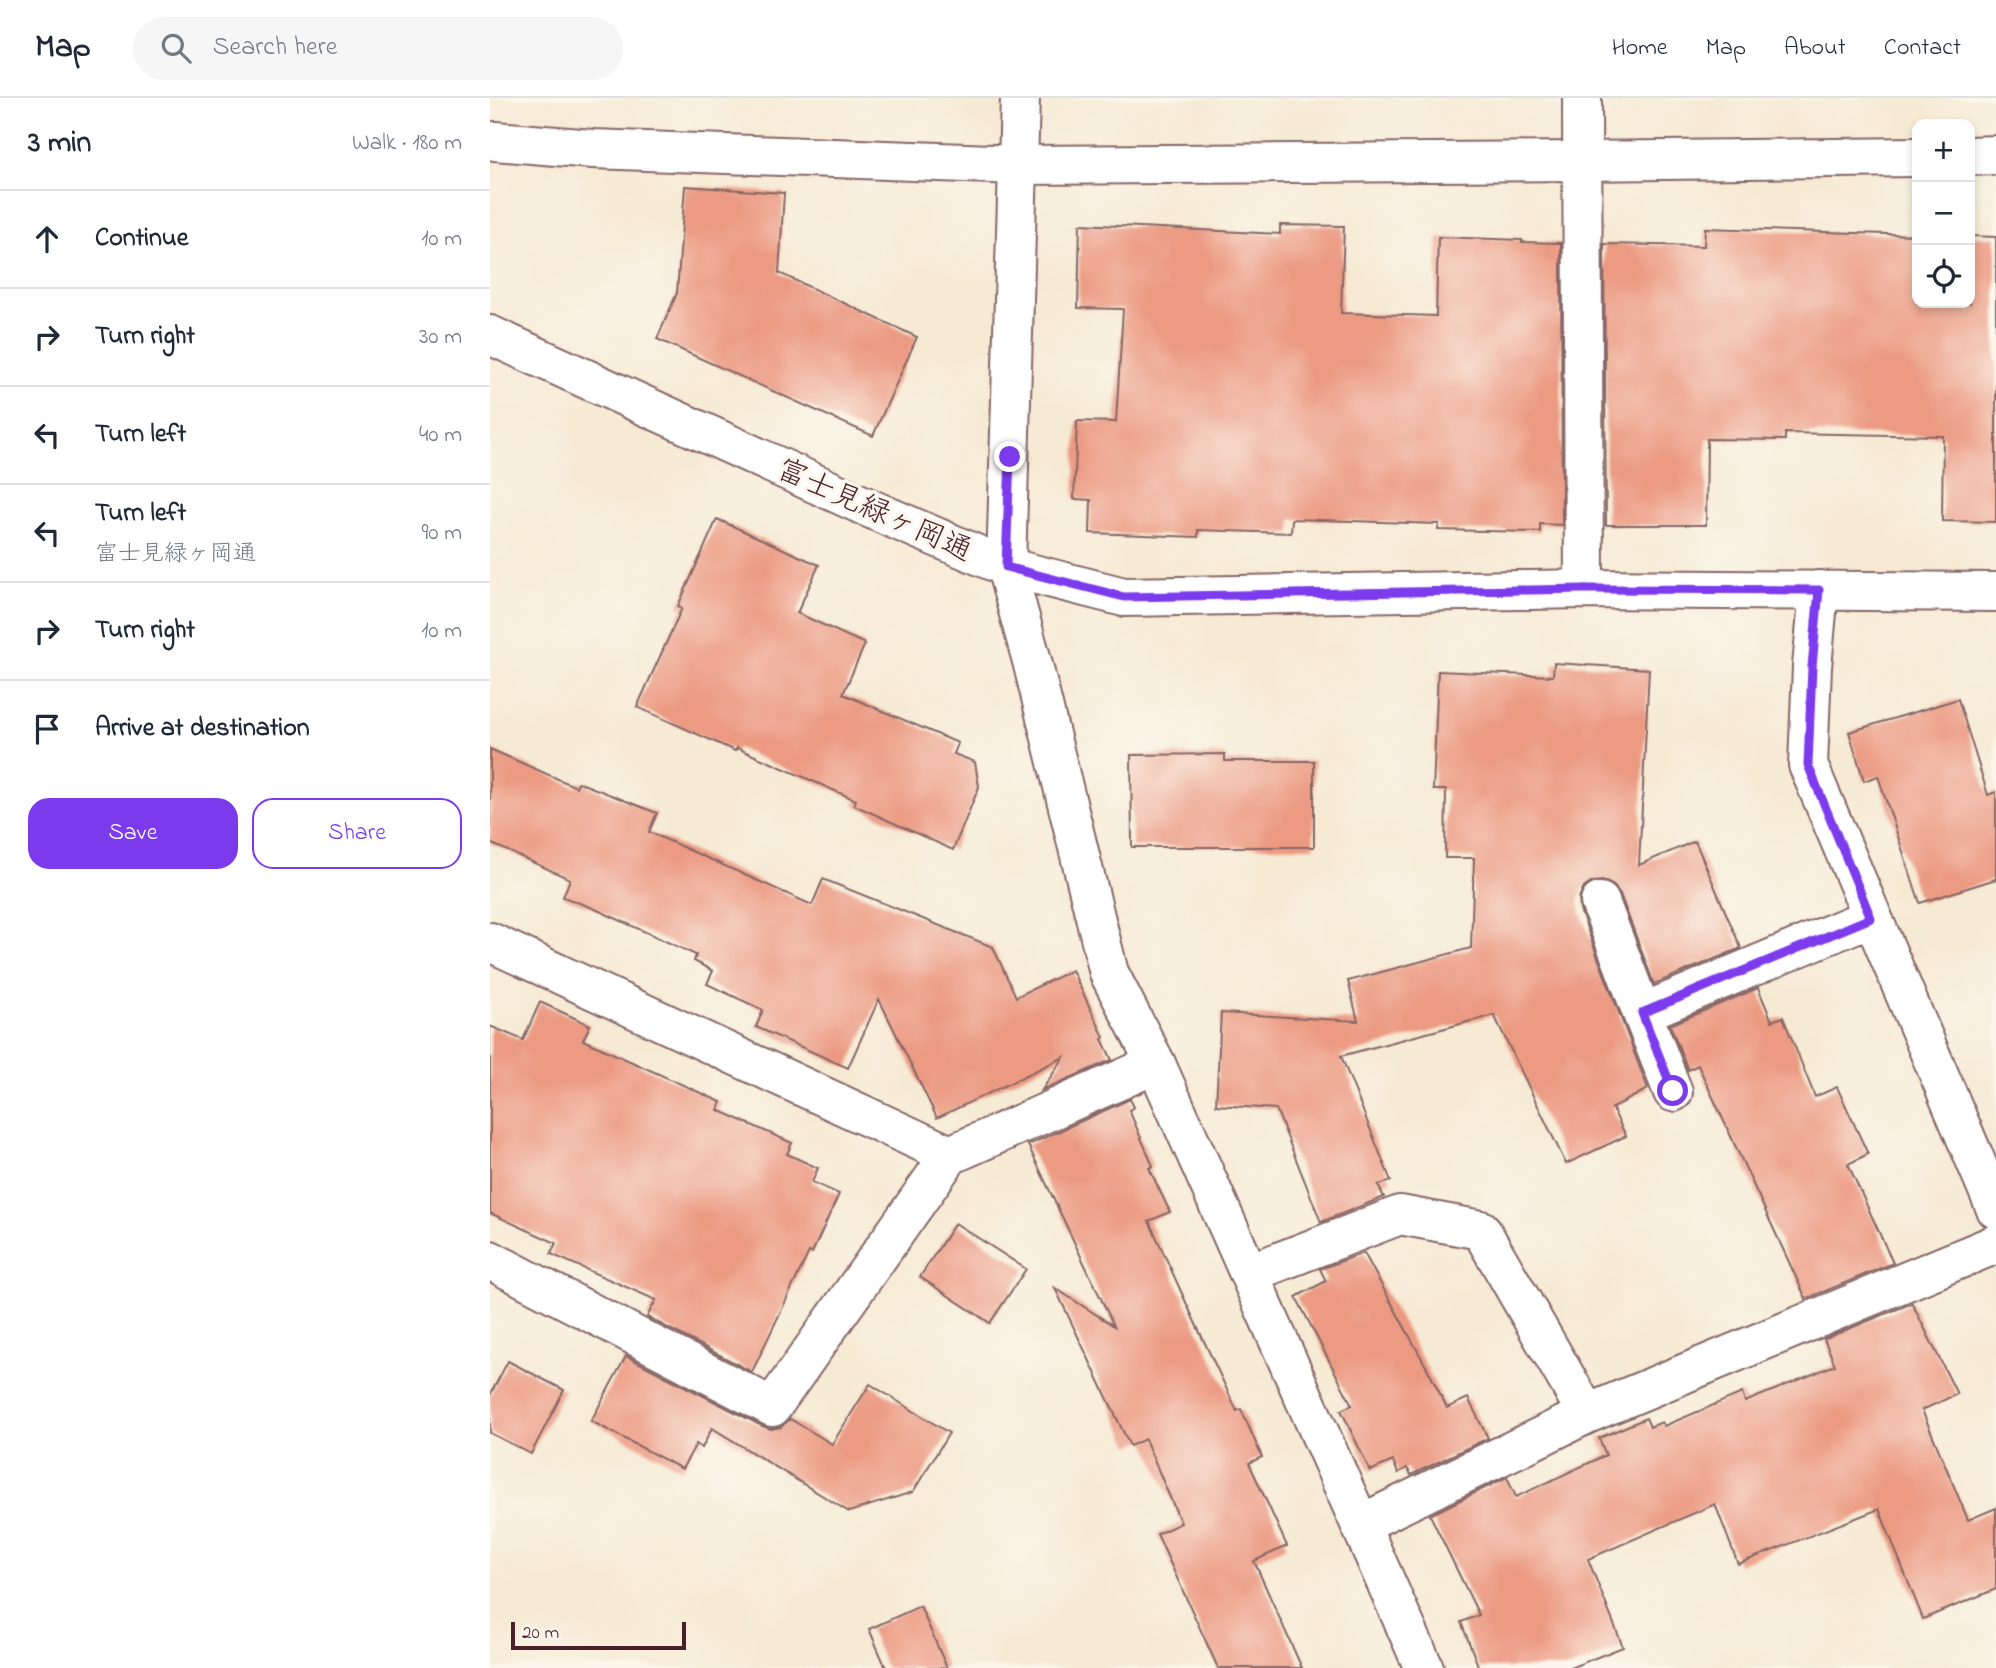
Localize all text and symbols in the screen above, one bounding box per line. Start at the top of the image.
search box [133,17,623,80]
text: Map [35,24,91,72]
icon: search [157,29,195,67]
text: Search here [213,29,337,67]
text: Home [1612,31,1668,66]
text: Map [1706,31,1746,66]
text: About [1784,31,1846,66]
text: Contact [1884,31,1961,66]
map controls [1912,119,1975,308]
button: + [1912,119,1975,182]
text: 3 min [28,122,91,166]
text: Walk · 180 m [352,127,462,160]
button: − [1912,182,1975,245]
icon: ahead [28,220,66,258]
text: Continue [95,220,188,258]
text: 10 m [421,223,462,256]
button: locate [1912,245,1975,308]
icon: right [28,318,66,356]
text: Turn right [95,318,195,356]
text: 30 m [419,321,462,354]
icon: left [28,416,66,454]
text: Turn left [95,416,186,454]
text: 40 m [419,419,462,452]
route end [994,441,1025,472]
street label: 富士見緑ヶ岡通 [769,449,979,575]
text: Turn left [95,495,186,533]
icon: left [28,514,66,552]
text: 90 m [422,517,462,550]
text: 富士見緑ヶ岡通 [95,538,256,571]
icon: right [28,612,66,650]
text: Turn right [95,612,195,650]
text: 10 m [421,615,462,648]
icon: arrive [28,710,66,748]
text: Arrive at destination [95,710,310,748]
button: Save [28,798,238,869]
button: Share [252,798,462,869]
route start [1657,1075,1688,1106]
scale bar [511,1619,686,1651]
text: 20 m [522,1620,559,1647]

